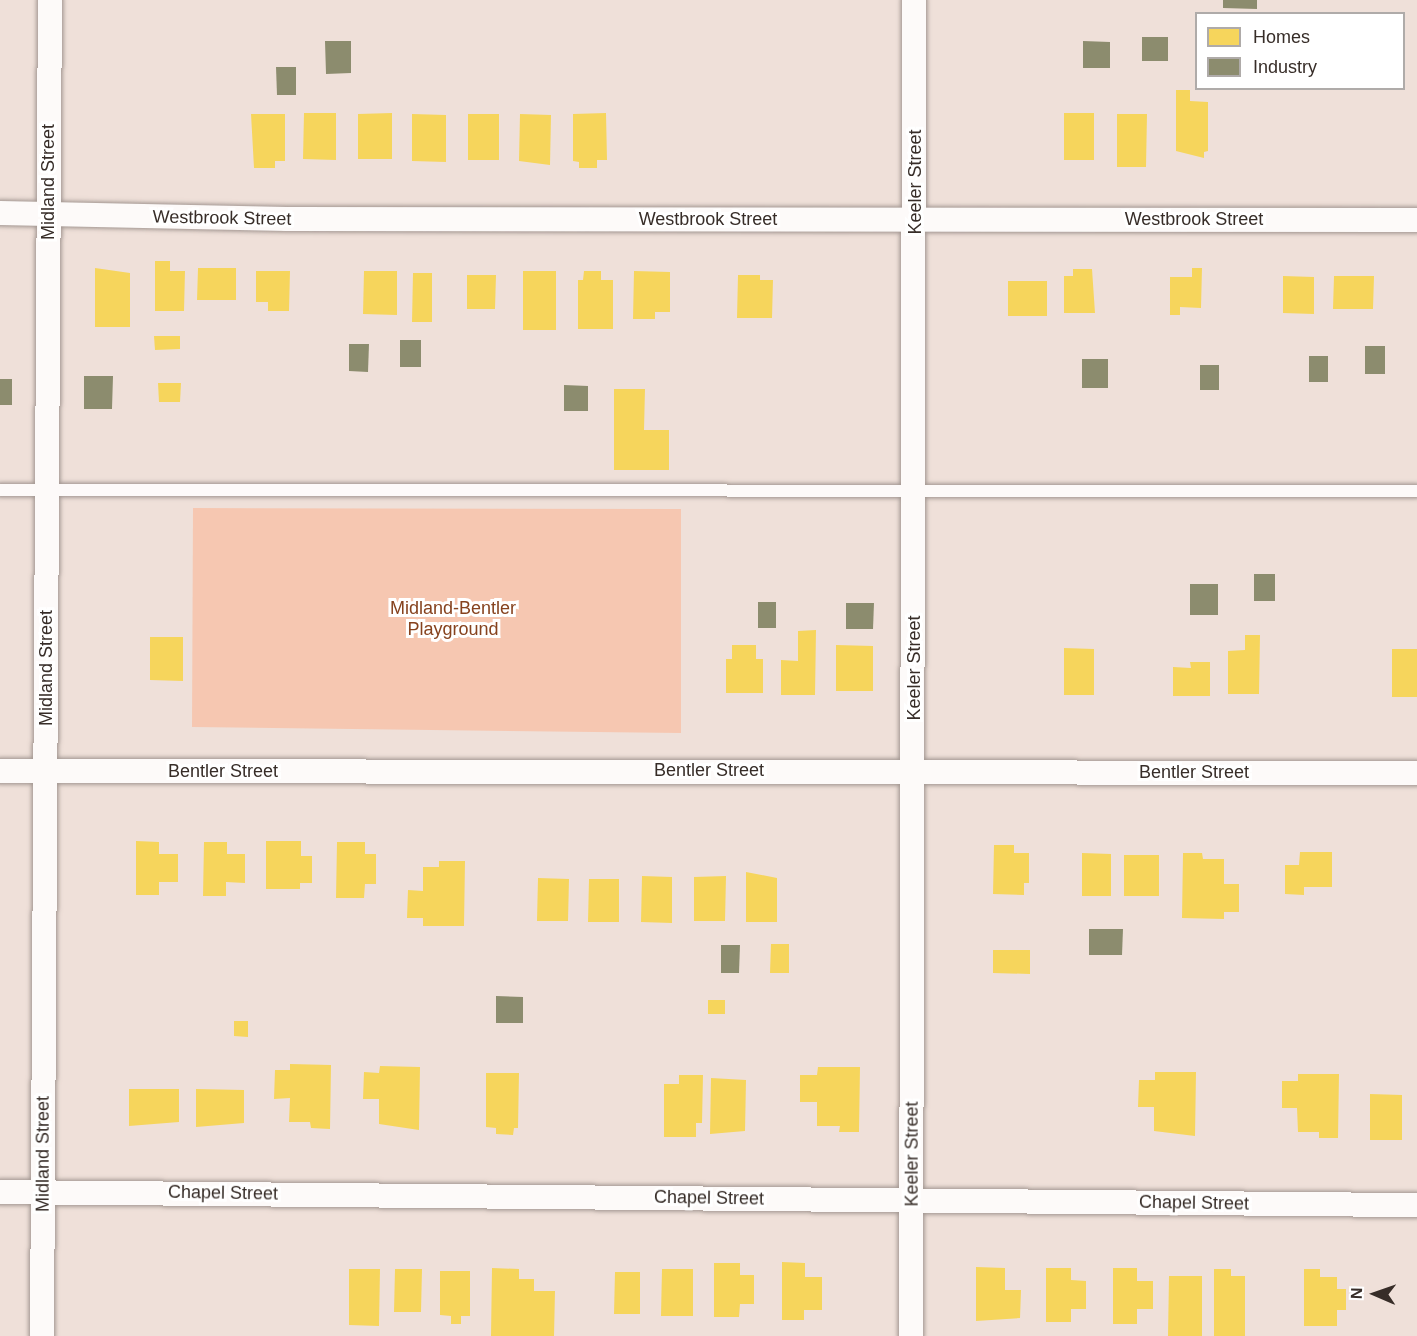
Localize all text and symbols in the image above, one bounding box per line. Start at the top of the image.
legend [1195,12,1405,90]
text: Homes [1253,27,1310,47]
text: Industry [1253,57,1317,77]
street label: Midland Street [37,124,59,240]
street label: Keeler Street [904,129,926,235]
street label: Westbrook Street [152,206,292,230]
street label: Westbrook Street [639,208,777,230]
street label: Westbrook Street [1125,208,1263,230]
park label: Midland-Bentler Playground [390,598,516,640]
street label: Midland Street [35,610,57,726]
street label: Keeler Street [903,615,925,721]
street label: Bentler Street [654,759,764,781]
street label: Bentler Street [168,760,278,782]
street label: Bentler Street [1139,761,1249,783]
street label: Midland Street [32,1096,54,1212]
street label: Keeler Street [901,1101,923,1207]
street label: Chapel Street [168,1181,278,1205]
street label: Chapel Street [654,1186,764,1210]
street label: Chapel Street [1139,1191,1249,1215]
north arrow [1345,1264,1405,1324]
text: N [1348,1287,1365,1299]

